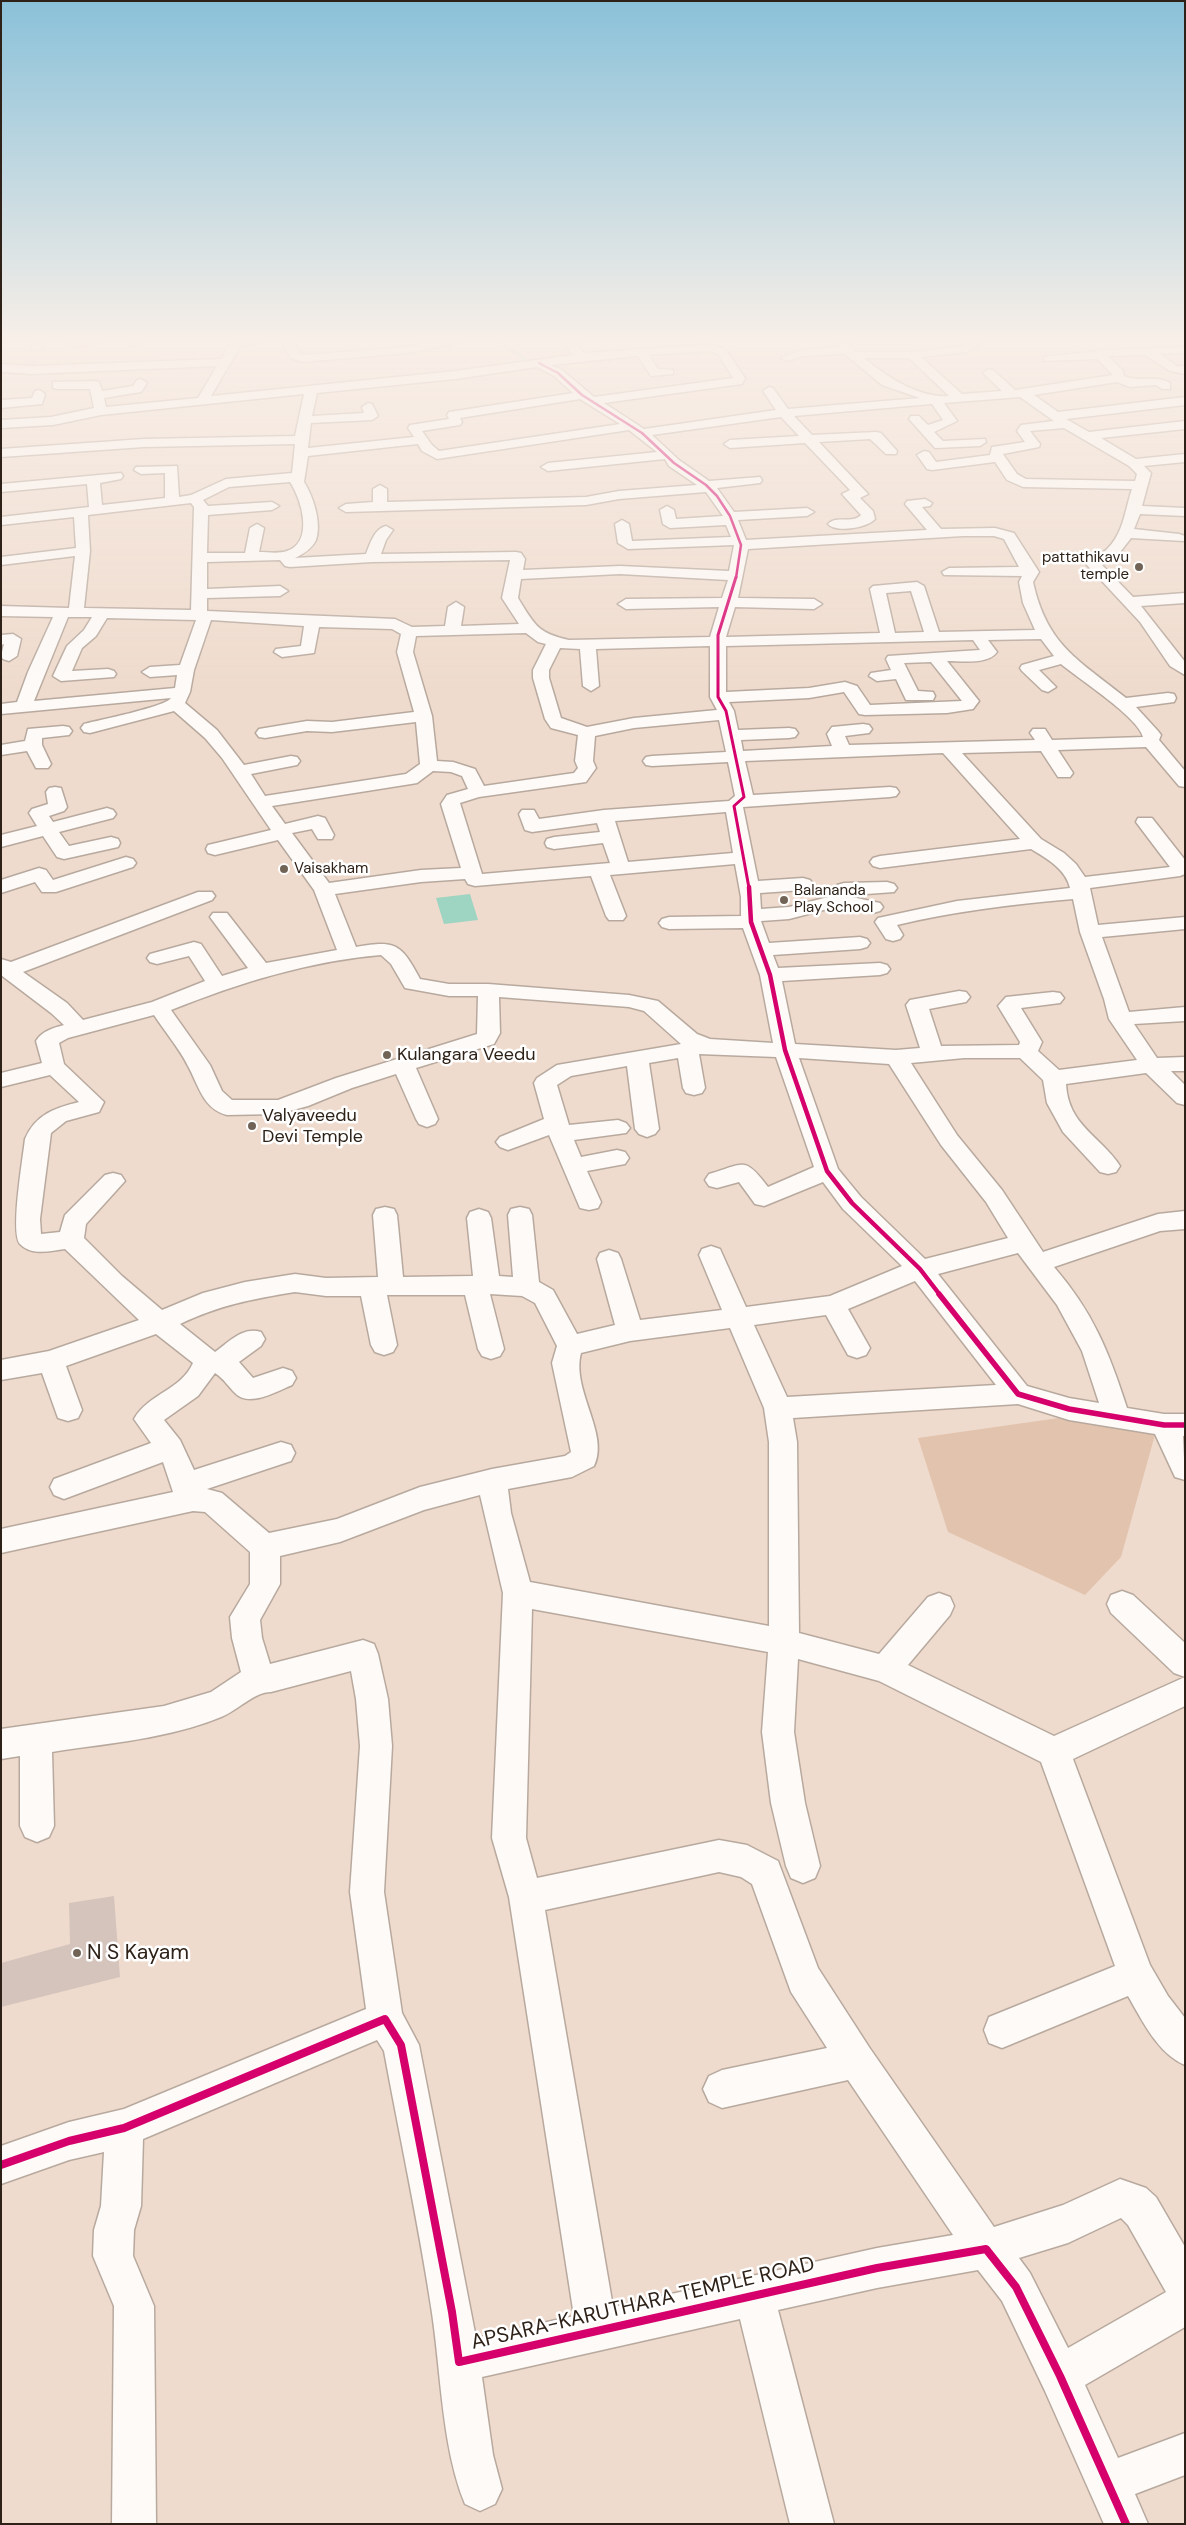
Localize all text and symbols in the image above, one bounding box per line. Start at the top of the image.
place label: pattathikavu temple [1042,549,1129,584]
marker: pattathikavu temple [1133,561,1145,573]
place label: Vaisakham [294,860,368,878]
marker: Vaisakham [278,863,290,875]
place label: Balananda Play School [794,882,873,917]
marker: Balananda Play School [778,894,790,906]
place label: Kulangara Veedu [397,1044,536,1066]
marker: Kulangara Veedu [381,1049,393,1061]
place label: Valyaveedu Devi Temple [262,1105,363,1148]
marker: Valyaveedu Devi Temple [246,1120,258,1132]
place label: N S Kayam [87,1940,189,1966]
marker: N S Kayam [71,1947,83,1959]
street label: APSARA-KARUTHARA TEMPLE ROAD [469,2252,817,2356]

